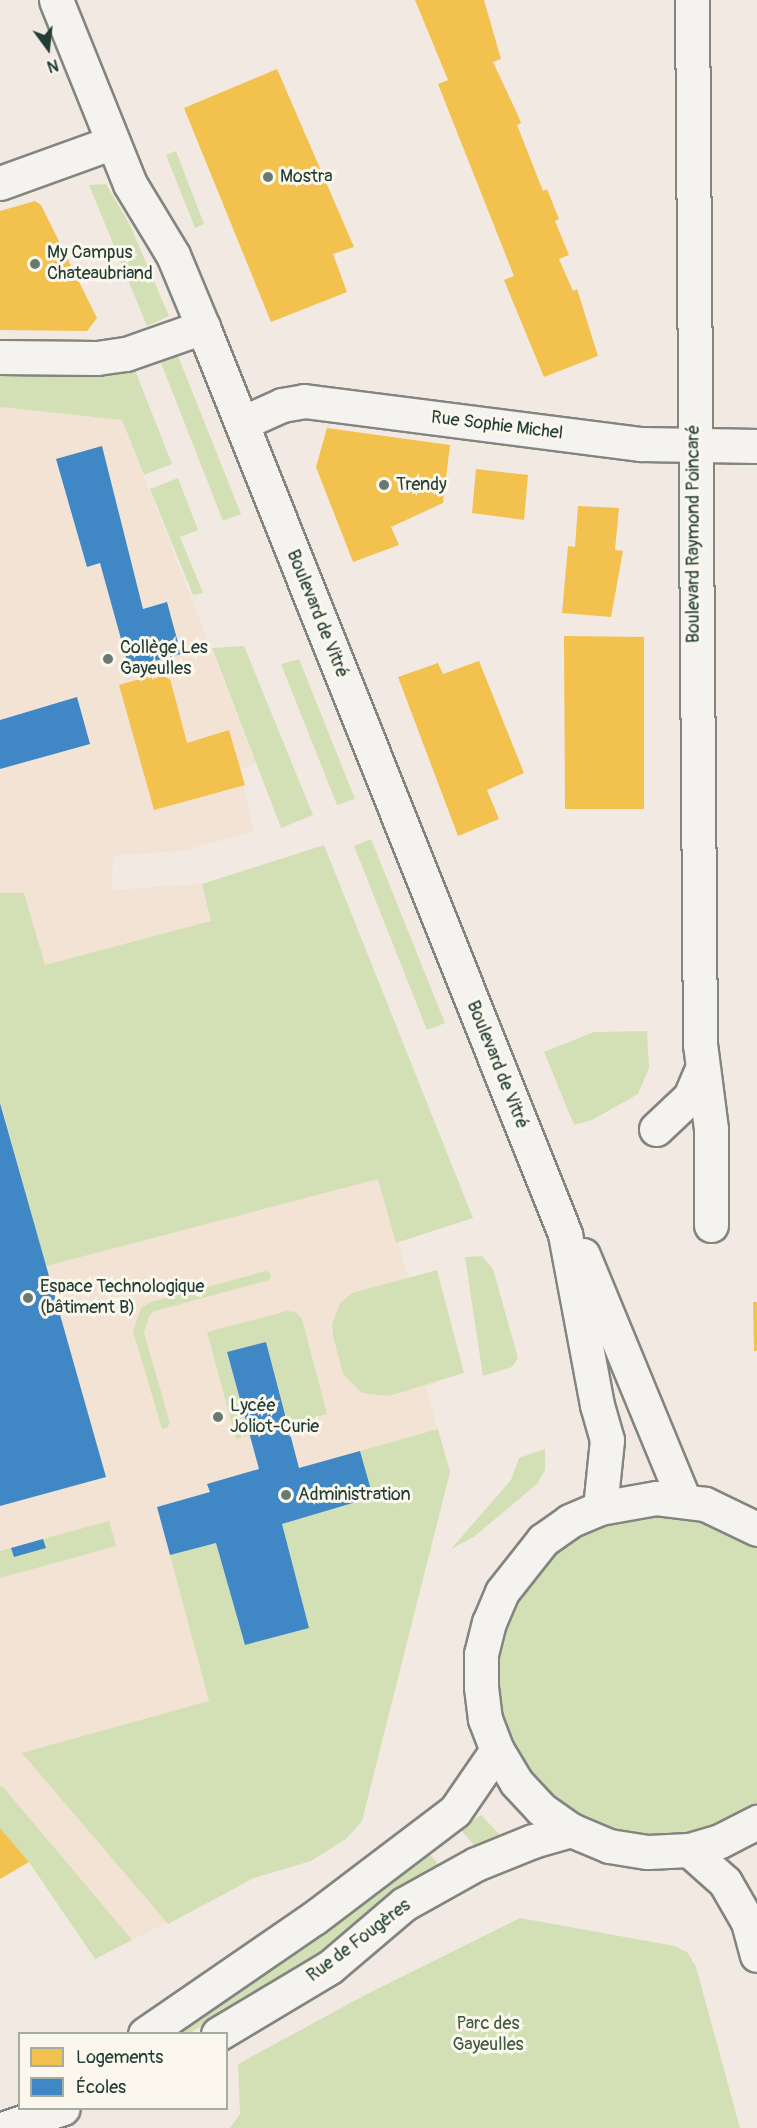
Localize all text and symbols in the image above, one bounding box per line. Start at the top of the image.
north arrow [18,18,78,78]
text: N [45,54,60,76]
place label: Mostra [280,166,333,188]
marker: Mostra [261,170,275,184]
place label: My Campus Chateaubriand [47,243,153,286]
marker: My Campus Chateaubriand [28,257,42,271]
street label: Rue Sophie Michel [430,407,564,445]
street label: Boulevard Raymond Poincaré [683,425,705,643]
place label: Trendy [396,474,447,496]
marker: Trendy [377,478,391,492]
street label: Boulevard de Vitré [281,547,353,681]
place label: Collège Les Gayeulles [120,638,208,680]
marker: Collège Les Gayeulles [101,652,115,666]
street label: Boulevard de Vitré [461,998,533,1132]
place label: Espace Technologique (bâtiment B) [40,1277,204,1320]
marker: Espace Technologique (bâtiment B) [21,1291,35,1305]
place label: Lycée Joliot-Curie [230,1396,319,1438]
marker: Lycée Joliot-Curie [211,1410,225,1424]
place label: Administration [298,1484,411,1506]
marker: Administration [279,1488,293,1502]
street label: Rue de Fougères [303,1895,415,1987]
park label: Parc des Gayeulles [452,2014,524,2056]
legend [18,2032,228,2110]
text: Logements [76,2046,163,2069]
text: Écoles [76,2076,126,2099]

